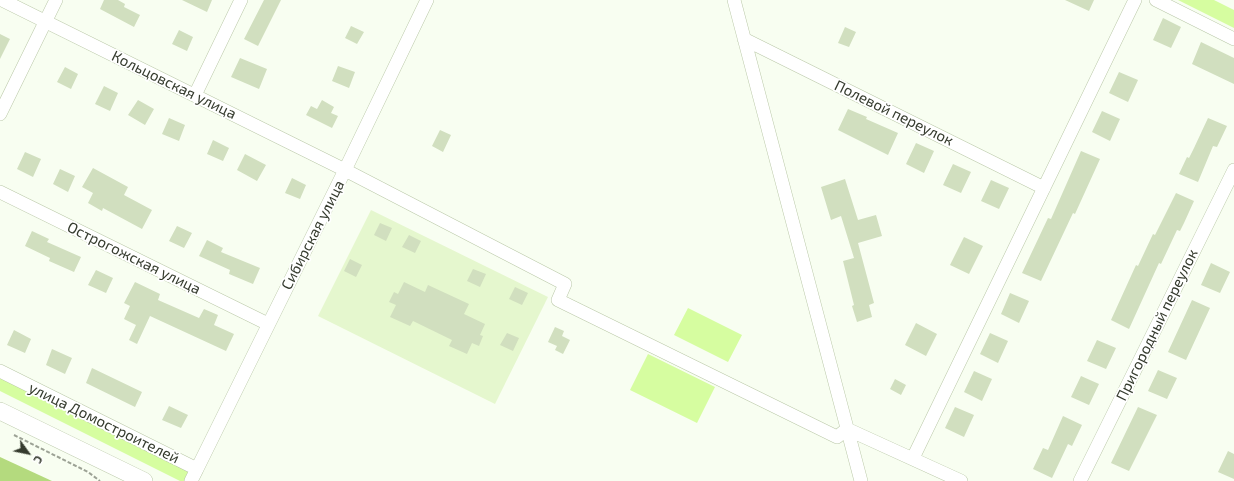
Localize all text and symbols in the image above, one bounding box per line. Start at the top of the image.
street label: Кольцовская улица [109,47,239,123]
street label: Полевой переулок [832,76,956,150]
street label: Сибирская улица [278,177,348,293]
street label: Острогожская улица [64,218,204,298]
street label: Пригородный переулок [1112,246,1202,404]
street label: улица Домостроителей [26,379,182,467]
north arrow [8,433,48,473]
text: С [31,454,46,466]

